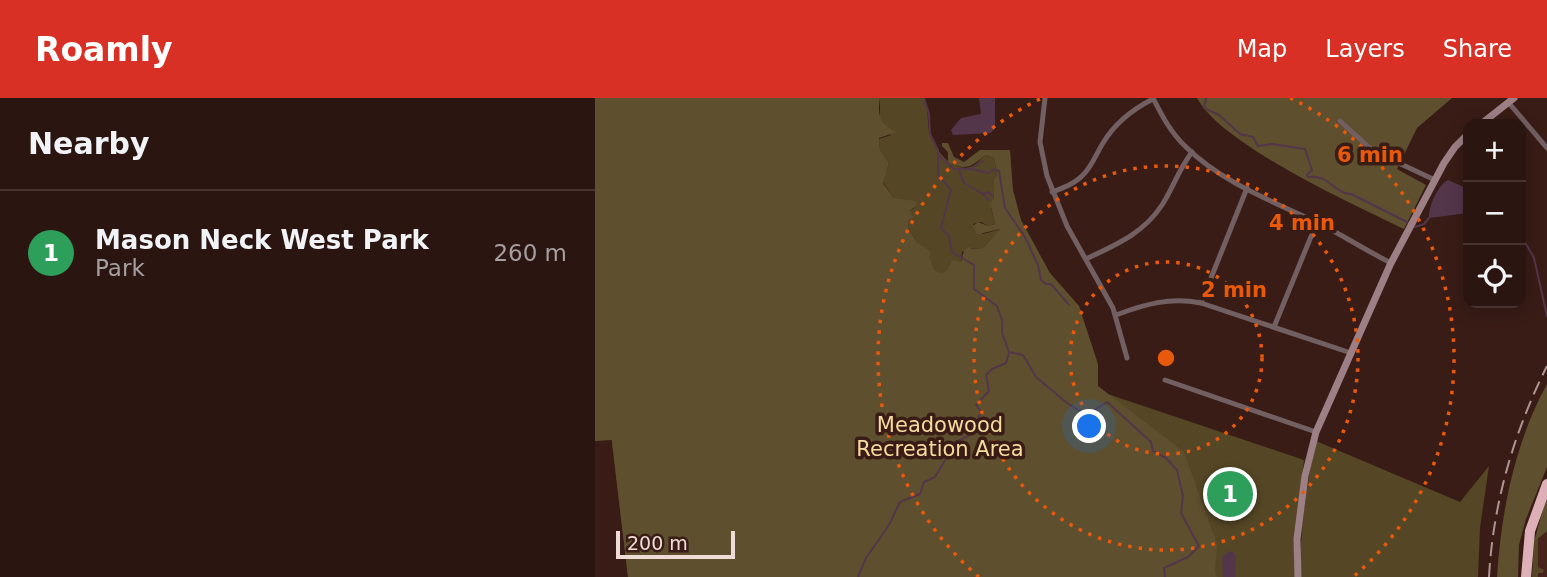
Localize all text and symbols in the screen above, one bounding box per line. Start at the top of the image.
text: Roamly [35,30,173,69]
text: Map [1237,35,1287,63]
text: Layers [1325,35,1405,63]
text: Share [1443,35,1512,63]
map controls [1463,119,1526,308]
button: + [1463,119,1526,182]
text: Nearby [28,126,150,161]
text: 6 min [1337,143,1403,167]
button: − [1463,182,1526,245]
text: 4 min [1269,211,1335,235]
text: Mason Neck West Park [95,225,429,255]
text: 1 [43,240,59,266]
text: 260 m [493,240,567,266]
button: locate [1463,245,1526,308]
text: Park [95,255,145,281]
text: 2 min [1201,278,1267,302]
centre of rings [1154,346,1178,370]
your location [1072,409,1106,443]
park label: Meadowood Recreation Area [856,413,1024,461]
pin: 1 [1207,468,1253,520]
scale bar [616,528,735,560]
text: 200 m [627,532,688,554]

